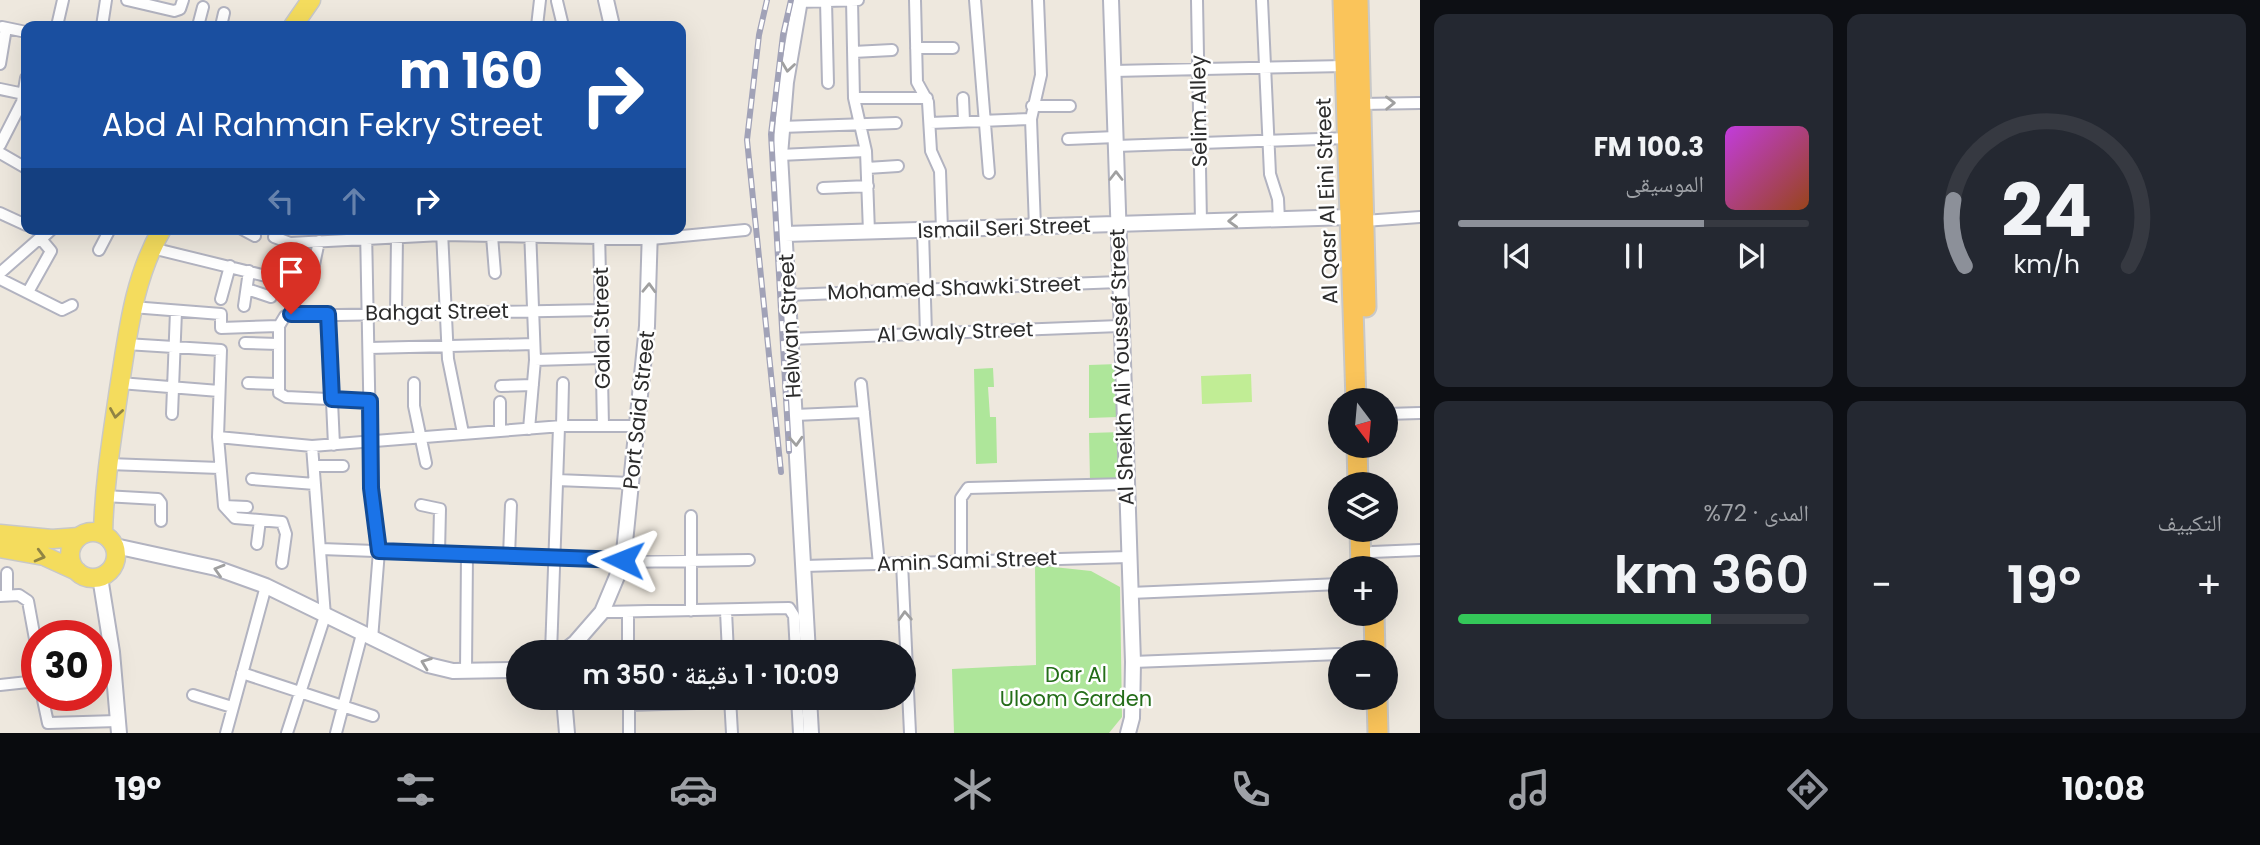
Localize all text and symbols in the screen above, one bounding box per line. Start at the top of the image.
text: 160 m [399,37,543,105]
icon: right [567,49,658,140]
street label: Selim Alley [1183,54,1214,167]
one-way arrow [781,61,796,73]
one-way arrow [1386,95,1396,111]
street label: Al Qasr Al Eini Street [1308,97,1345,305]
text: Abd Al Rahman Fekry Street [102,102,543,147]
text: 100.3 FM [1594,129,1704,165]
text: 24 [2001,161,2092,262]
text: الموسيقى [1625,168,1704,200]
one-way arrow [1108,170,1124,180]
icon: left [262,182,300,220]
icon: ahead [335,182,373,220]
icon: right [408,182,446,220]
street label: Ismail Seri Street [917,210,1091,245]
one-way arrow [1227,213,1238,229]
street label: Al Sheikh Ali Youssef Street [1102,228,1141,506]
icon: previous [1498,237,1536,275]
icon: pause [1615,237,1653,275]
icon: next [1732,237,1770,275]
pin [261,242,321,314]
text: km/h [2013,247,2080,282]
icon: arrive [272,253,310,291]
street label: Helwan Street [771,253,808,399]
street label: Galal Street [586,267,617,389]
street label: Mohamed Shawki Street [827,269,1081,306]
one-way arrow [641,283,656,294]
street label: Bahgat Street [365,296,509,327]
street label: Al Gwaly Street [876,314,1034,349]
street label: Port Said Street [616,329,661,491]
north arrow [1328,388,1398,458]
map controls [1328,388,1398,710]
one-way arrow [109,407,124,418]
one-way arrow [789,436,804,447]
button: layers [1328,472,1398,542]
text: المدى · 72% [1704,497,1809,529]
text: التكييف [2157,507,2222,539]
position arrow [586,523,660,597]
text: 360 km [1614,538,1809,611]
street label: Amin Sami Street [876,543,1058,578]
one-way arrow [33,548,45,562]
text: 19° [2007,548,2081,621]
button: + [1328,556,1398,626]
text: − [1871,558,1892,611]
text: + [2196,558,2222,611]
one-way arrow [214,563,226,578]
one-way arrow [898,610,913,621]
speed limit sign: 30 [21,620,112,711]
button: − [1328,640,1398,710]
text: 10:09 · 1 دقيقة · 350 m [582,657,840,693]
one-way arrow [421,658,433,672]
park label: Dar Al Uloom Garden [1000,660,1152,713]
icon: filters [391,765,440,814]
icon: car [669,765,718,814]
icon: climate [948,765,997,814]
icon: phone [1226,765,1275,814]
icon: music [1505,765,1554,814]
icon: directions [1783,765,1832,814]
text: 19° [115,766,161,811]
text: 10:08 [2062,766,2145,811]

